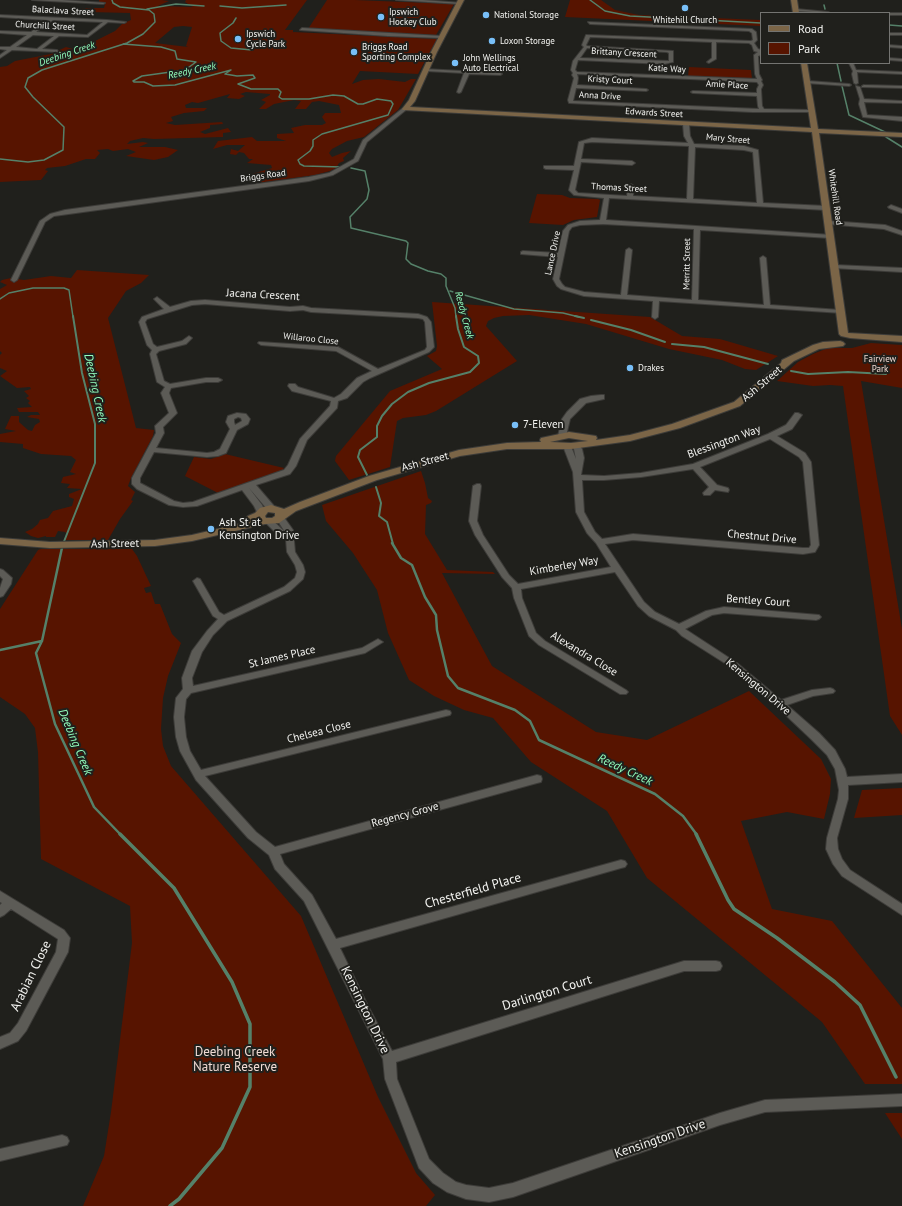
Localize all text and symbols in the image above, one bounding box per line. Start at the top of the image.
marker: Whitehill Church [680,3,690,13]
street label: Balaclava Street [32,4,94,18]
place label: Ipswich Hockey Club [389,7,437,28]
marker: National Storage [481,10,491,20]
place label: National Storage [494,10,559,20]
marker: Ipswich Hockey Club [376,12,386,22]
legend [760,12,890,64]
place label: Whitehill Church [653,15,717,25]
street label: Churchill Street [15,19,75,33]
text: Road [798,21,823,36]
place label: Ipswich Cycle Park [246,29,285,50]
marker: Ipswich Cycle Park [233,34,243,44]
marker: Loxon Storage [487,36,497,46]
place label: Loxon Storage [500,36,555,46]
water label: Deebing Creek [37,39,97,69]
text: Park [798,41,820,56]
place label: Briggs Road Sporting Complex [362,42,431,63]
street label: Brittany Crescent [591,46,657,60]
marker: Briggs Road Sporting Complex [349,47,359,57]
place label: John Wellings Auto Electrical [463,53,519,74]
marker: John Wellings Auto Electrical [450,58,460,68]
water label: Reedy Creek [167,60,217,82]
street label: Katie Way [648,63,686,75]
street label: Kristy Court [587,73,633,87]
street label: Amie Place [705,78,749,92]
street label: Anna Drive [579,90,621,102]
street label: Edwards Street [625,106,683,120]
street label: Mary Street [706,132,750,146]
street label: Briggs Road [240,167,286,185]
street label: Whitehill Road [826,168,844,226]
street label: Thomas Street [591,181,647,195]
street label: Lance Drive [543,230,563,276]
street label: Merritt Street [681,238,693,290]
street label: Jacana Crescent [226,286,300,304]
water label: Reedy Creek [452,290,476,340]
street label: Willaroo Close [283,331,339,347]
water label: Deebing Creek [81,352,109,424]
park label: Fairview Park [864,354,896,375]
marker: Drakes [625,363,635,373]
place label: Drakes [638,363,664,373]
street label: Ash Street [739,363,785,405]
place label: 7-Eleven [523,418,563,432]
marker: 7-Eleven [510,420,520,430]
street label: Blessington Way [686,423,762,461]
street label: Ash Street [400,449,450,475]
place label: Ash St at Kensington Drive [219,516,299,542]
marker: Ash St at Kensington Drive [206,524,216,534]
street label: Chestnut Drive [727,527,797,547]
street label: Ash Street [91,537,139,551]
street label: Kimberley Way [529,553,599,579]
street label: Bentley Court [726,592,790,610]
street label: Alexandra Close [548,629,620,679]
street label: St James Place [247,643,317,671]
street label: Kensington Drive [723,656,793,718]
water label: Deebing Creek [55,707,95,777]
street label: Chelsea Close [286,718,352,746]
water label: Reedy Creek [595,751,655,789]
street label: Regency Grove [370,800,440,830]
street label: Chesterfield Place [423,870,523,912]
street label: Arabian Close [7,938,55,1014]
street label: Kensington Drive [337,964,393,1056]
street label: Darlington Court [500,972,594,1014]
park label: Deebing Creek Nature Reserve [193,1044,277,1075]
street label: Kensington Drive [613,1116,707,1162]

